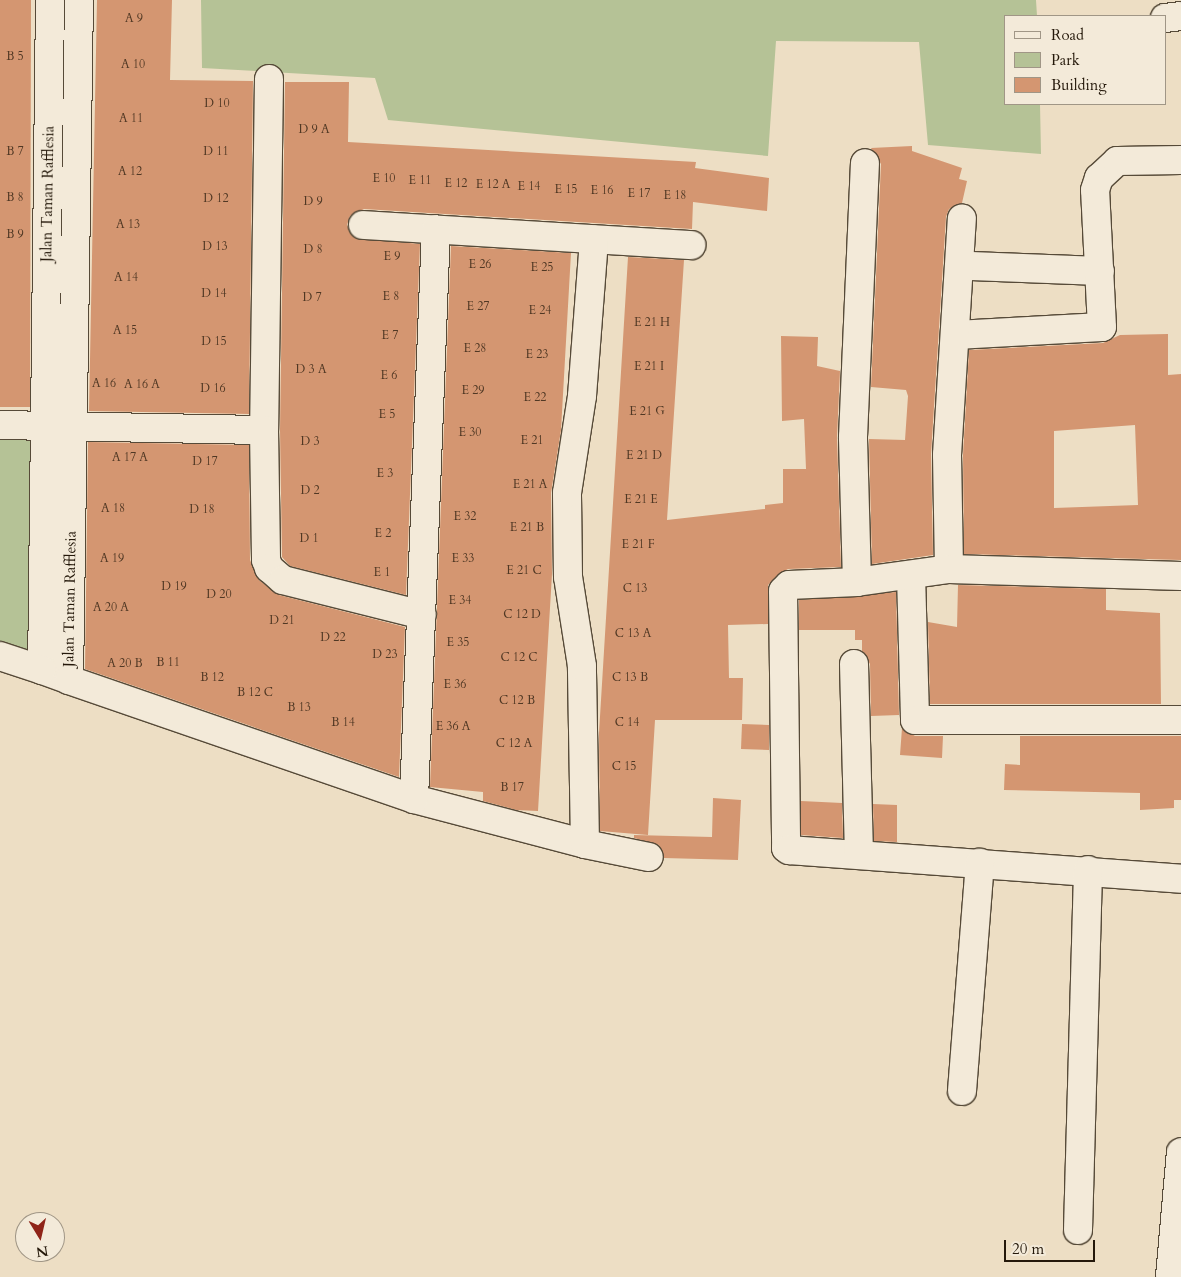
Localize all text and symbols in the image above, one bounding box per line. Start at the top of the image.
house number: A 9 [125,12,143,26]
legend [1004,15,1166,105]
text: Road [1051,25,1084,45]
house number: B 5 [6,50,24,64]
text: Park [1051,50,1080,70]
house number: A 10 [121,58,145,72]
text: Building [1051,75,1107,95]
house number: D 10 [204,97,230,111]
house number: A 11 [119,112,143,126]
house number: D 9 A [299,123,329,137]
street label: Jalan Taman Rafflesia [38,126,58,262]
house number: B 7 [6,145,24,159]
house number: D 11 [203,145,229,159]
house number: A 12 [118,165,142,179]
house number: E 10 [373,172,395,186]
house number: E 11 [409,174,431,188]
house number: E 12 [445,177,467,191]
house number: E 12 A [476,178,510,192]
house number: E 14 [518,180,540,194]
house number: E 15 [555,183,577,197]
house number: E 16 [591,184,613,198]
house number: E 17 [628,187,650,201]
house number: E 18 [664,189,686,203]
house number: B 8 [6,191,24,205]
house number: D 12 [203,192,229,206]
house number: D 9 [303,195,323,209]
house number: A 13 [116,218,140,232]
house number: B 9 [6,228,24,242]
house number: D 13 [202,240,228,254]
house number: D 8 [303,243,323,257]
house number: E 9 [384,250,400,264]
house number: E 26 [469,258,491,272]
house number: E 25 [531,261,553,275]
house number: A 14 [114,271,138,285]
house number: D 14 [201,287,227,301]
house number: E 8 [383,290,399,304]
house number: D 7 [302,291,322,305]
house number: E 27 [467,300,489,314]
house number: E 24 [529,304,551,318]
house number: E 21 H [634,316,670,330]
house number: A 15 [113,324,137,338]
house number: E 7 [382,329,398,343]
house number: D 15 [201,335,227,349]
house number: E 28 [464,342,486,356]
house number: E 23 [526,348,548,362]
house number: E 21 I [634,360,664,374]
house number: D 3 A [296,363,326,377]
house number: E 6 [381,369,397,383]
house number: A 16 [92,377,116,391]
house number: A 16 A [124,378,160,392]
house number: D 16 [200,382,226,396]
house number: E 29 [462,384,484,398]
house number: E 22 [524,391,546,405]
house number: E 21 G [629,405,665,419]
house number: E 5 [379,408,395,422]
house number: E 30 [459,426,481,440]
house number: E 21 [521,434,543,448]
house number: D 3 [300,435,320,449]
house number: E 21 D [626,449,662,463]
house number: A 17 A [112,451,148,465]
house number: D 17 [192,455,218,469]
house number: E 3 [377,467,393,481]
house number: E 21 A [513,478,547,492]
house number: D 2 [300,484,320,498]
house number: E 21 E [624,493,658,507]
house number: A 18 [101,502,125,516]
house number: D 18 [189,503,215,517]
house number: E 32 [454,510,476,524]
house number: E 21 B [510,521,544,535]
house number: E 2 [375,527,391,541]
street label: Jalan Taman Rafflesia [60,531,80,667]
house number: D 1 [299,532,319,546]
house number: E 21 F [622,538,654,552]
house number: A 19 [100,552,124,566]
house number: E 33 [452,552,474,566]
house number: E 21 C [506,564,542,578]
house number: E 1 [374,566,390,580]
house number: D 19 [161,580,187,594]
house number: C 13 [623,582,647,596]
house number: D 20 [206,588,232,602]
house number: E 34 [449,594,471,608]
house number: A 20 A [93,601,129,615]
house number: C 12 D [503,608,541,622]
house number: D 21 [269,614,295,628]
house number: C 13 A [615,627,651,641]
house number: D 22 [320,631,346,645]
house number: E 35 [447,636,469,650]
house number: D 23 [372,648,398,662]
house number: C 12 C [500,651,538,665]
house number: B 11 [156,656,180,670]
house number: A 20 B [107,657,143,671]
house number: B 12 [200,671,224,685]
house number: C 13 B [612,671,648,685]
house number: E 36 [444,678,466,692]
house number: B 12 C [237,686,273,700]
house number: C 12 B [499,694,535,708]
house number: B 13 [287,701,311,715]
house number: B 14 [331,716,355,730]
house number: C 14 [615,716,639,730]
house number: E 36 A [436,720,470,734]
house number: C 12 A [496,737,532,751]
house number: C 15 [612,760,636,774]
house number: B 17 [500,781,524,795]
north arrow [15,1212,65,1262]
scale bar [1006,1230,1097,1262]
text: 20 m [1012,1239,1044,1259]
text: N [35,1241,50,1262]

